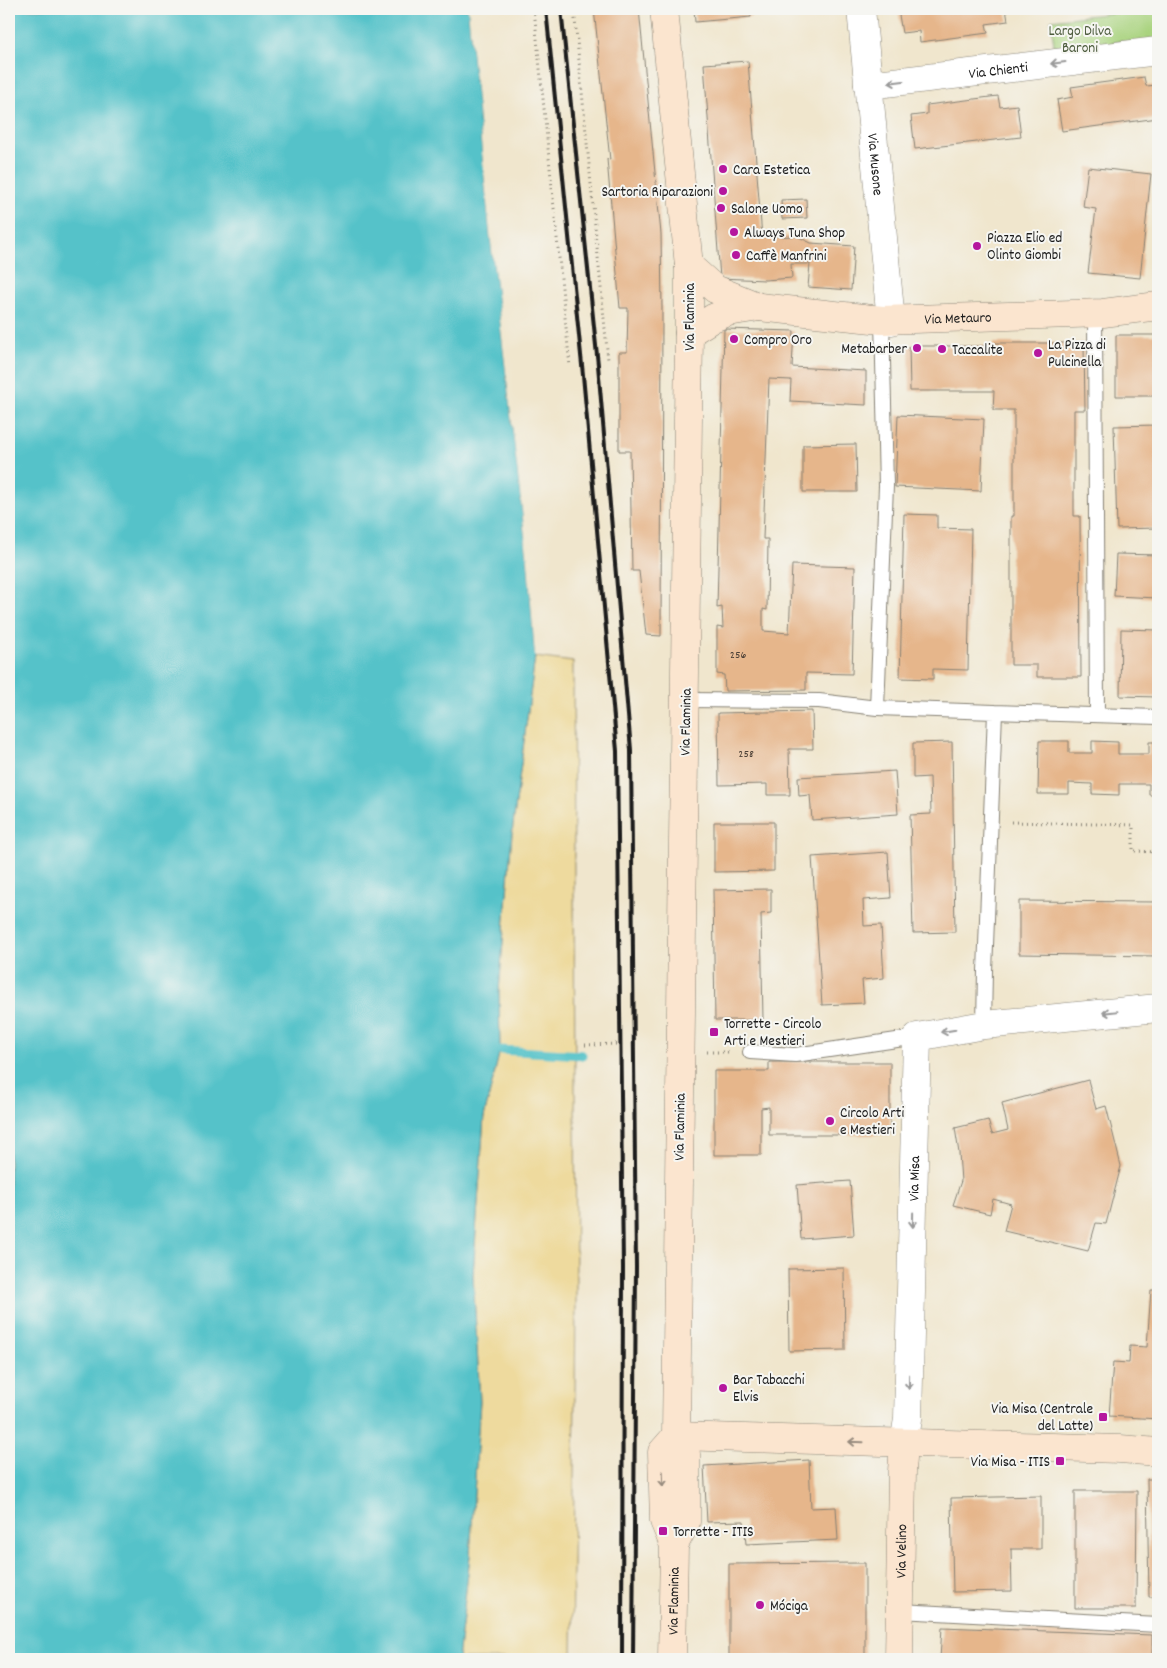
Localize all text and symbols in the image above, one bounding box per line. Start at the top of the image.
park label: Largo Dilva Baroni [1049,21,1112,60]
street label: Via Chienti [968,57,1029,86]
one-way arrow [1050,58,1066,68]
one-way arrow [889,77,905,87]
street label: Via Musone [860,132,888,197]
place label: Cara Estetica [733,160,811,182]
marker: Cara Estetica [717,163,729,175]
place label: Sartoria Riparazioni [601,182,713,204]
marker: Sartoria Riparazioni [717,185,729,197]
place label: Salone Uomo [731,199,803,221]
marker: Salone Uomo [715,202,727,214]
place label: Always Tuna Shop [744,223,845,245]
marker: Always Tuna Shop [728,226,740,238]
place label: Piazza Elio ed Olinto Giombi [987,228,1062,267]
marker: Piazza Elio ed Olinto Giombi [971,240,983,252]
place label: Caffè Manfrini [746,246,827,268]
marker: Caffè Manfrini [730,249,742,261]
street label: Via Flaminia [680,282,702,351]
street label: Via Metauro [924,308,992,332]
place label: Compro Oro [744,330,812,352]
marker: Compro Oro [728,333,740,345]
place label: La Pizza di Pulcinella [1048,335,1106,374]
place label: Metabarber [841,339,907,361]
place label: Taccalite [952,340,1003,362]
marker: Metabarber [911,342,923,354]
marker: Taccalite [936,343,948,355]
marker: La Pizza di Pulcinella [1032,347,1044,359]
house number: 256 [730,647,746,664]
street label: Via Flaminia [675,687,699,756]
house number: 258 [738,746,754,763]
one-way arrow [1102,1008,1118,1017]
place label: Torrette - Circolo Arti e Mestieri [724,1014,822,1053]
marker: Torrette - Circolo Arti e Mestieri [708,1026,720,1038]
one-way arrow [941,1027,957,1037]
street label: Via Flaminia [669,1092,693,1161]
place label: Circolo Arti e Mestieri [840,1103,904,1142]
marker: Circolo Arti e Mestieri [824,1115,836,1127]
street label: Via Misa [904,1155,927,1201]
one-way arrow [908,1212,918,1228]
place label: Bar Tabacchi Elvis [733,1370,805,1409]
one-way arrow [904,1374,914,1390]
marker: Bar Tabacchi Elvis [717,1382,729,1394]
place label: Via Misa (Centrale del Latte) [991,1399,1093,1438]
marker: Via Misa (Centrale del Latte) [1097,1411,1109,1423]
one-way arrow [848,1437,864,1447]
place label: Via Misa - ITIS [971,1452,1050,1474]
marker: Via Misa - ITIS [1054,1455,1066,1467]
one-way arrow [658,1471,668,1487]
place label: Torrette - ITIS [673,1522,754,1544]
street label: Via Velino [891,1523,914,1578]
marker: Torrette - ITIS [657,1525,669,1537]
street label: Via Flaminia [663,1566,687,1635]
place label: Móciga [770,1596,809,1618]
marker: Móciga [754,1599,766,1611]

